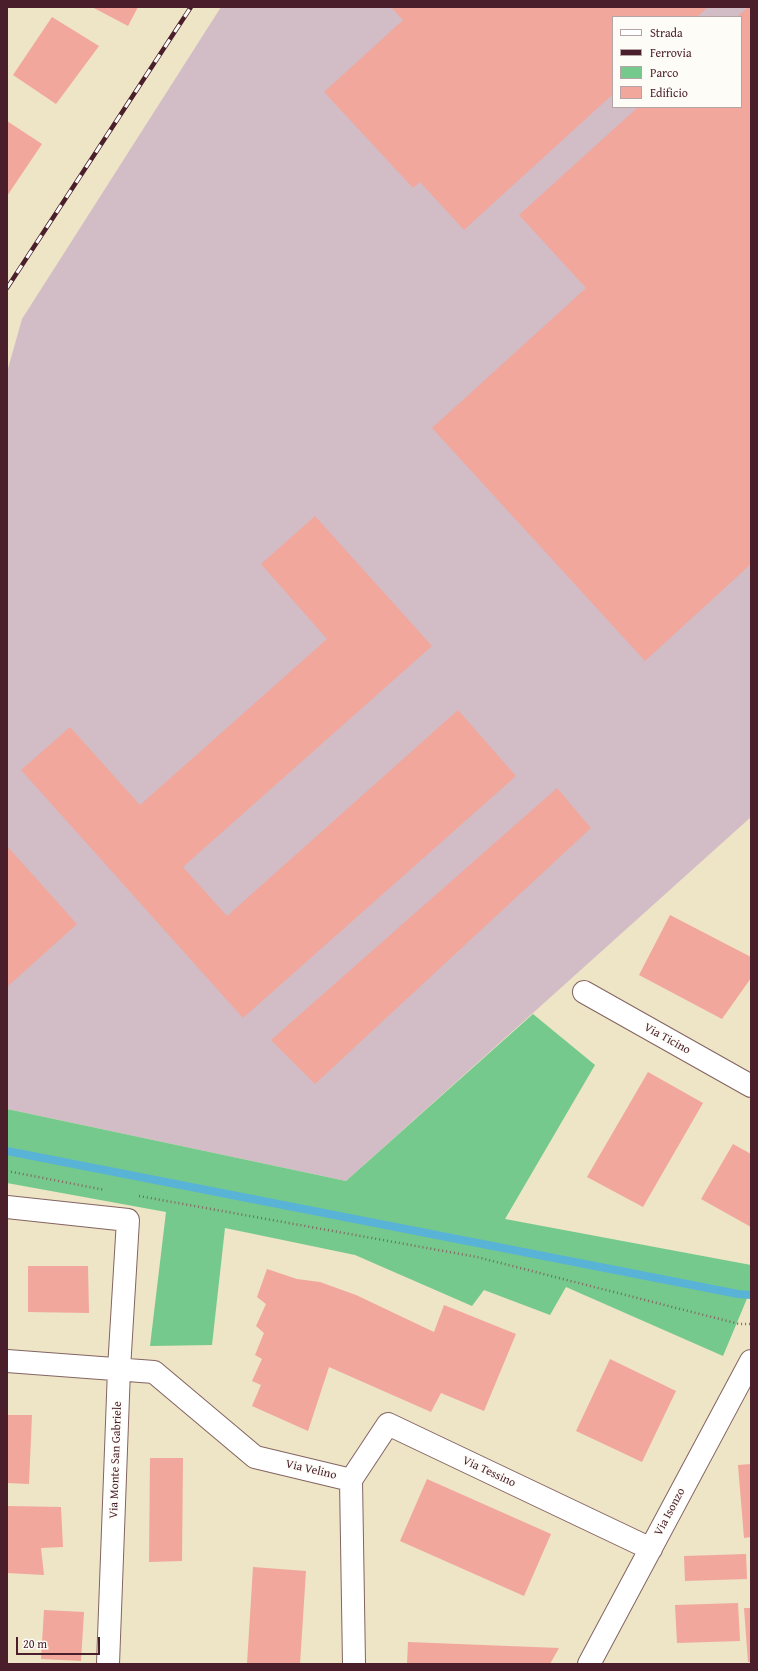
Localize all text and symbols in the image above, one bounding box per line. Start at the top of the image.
legend [612,16,742,108]
text: Strada [650,24,683,41]
text: Ferrovia [650,44,692,61]
text: Parco [650,64,678,81]
text: Edificio [650,84,688,101]
street label: Via Ticino [641,1020,693,1058]
street label: Via Monte San Gabriele [107,1401,125,1519]
street label: Via Tessino [460,1453,518,1491]
street label: Via Velino [284,1457,338,1483]
street label: Via Isonzo [651,1486,689,1538]
scale bar [18,1629,102,1655]
text: 20 m [23,1635,47,1652]

